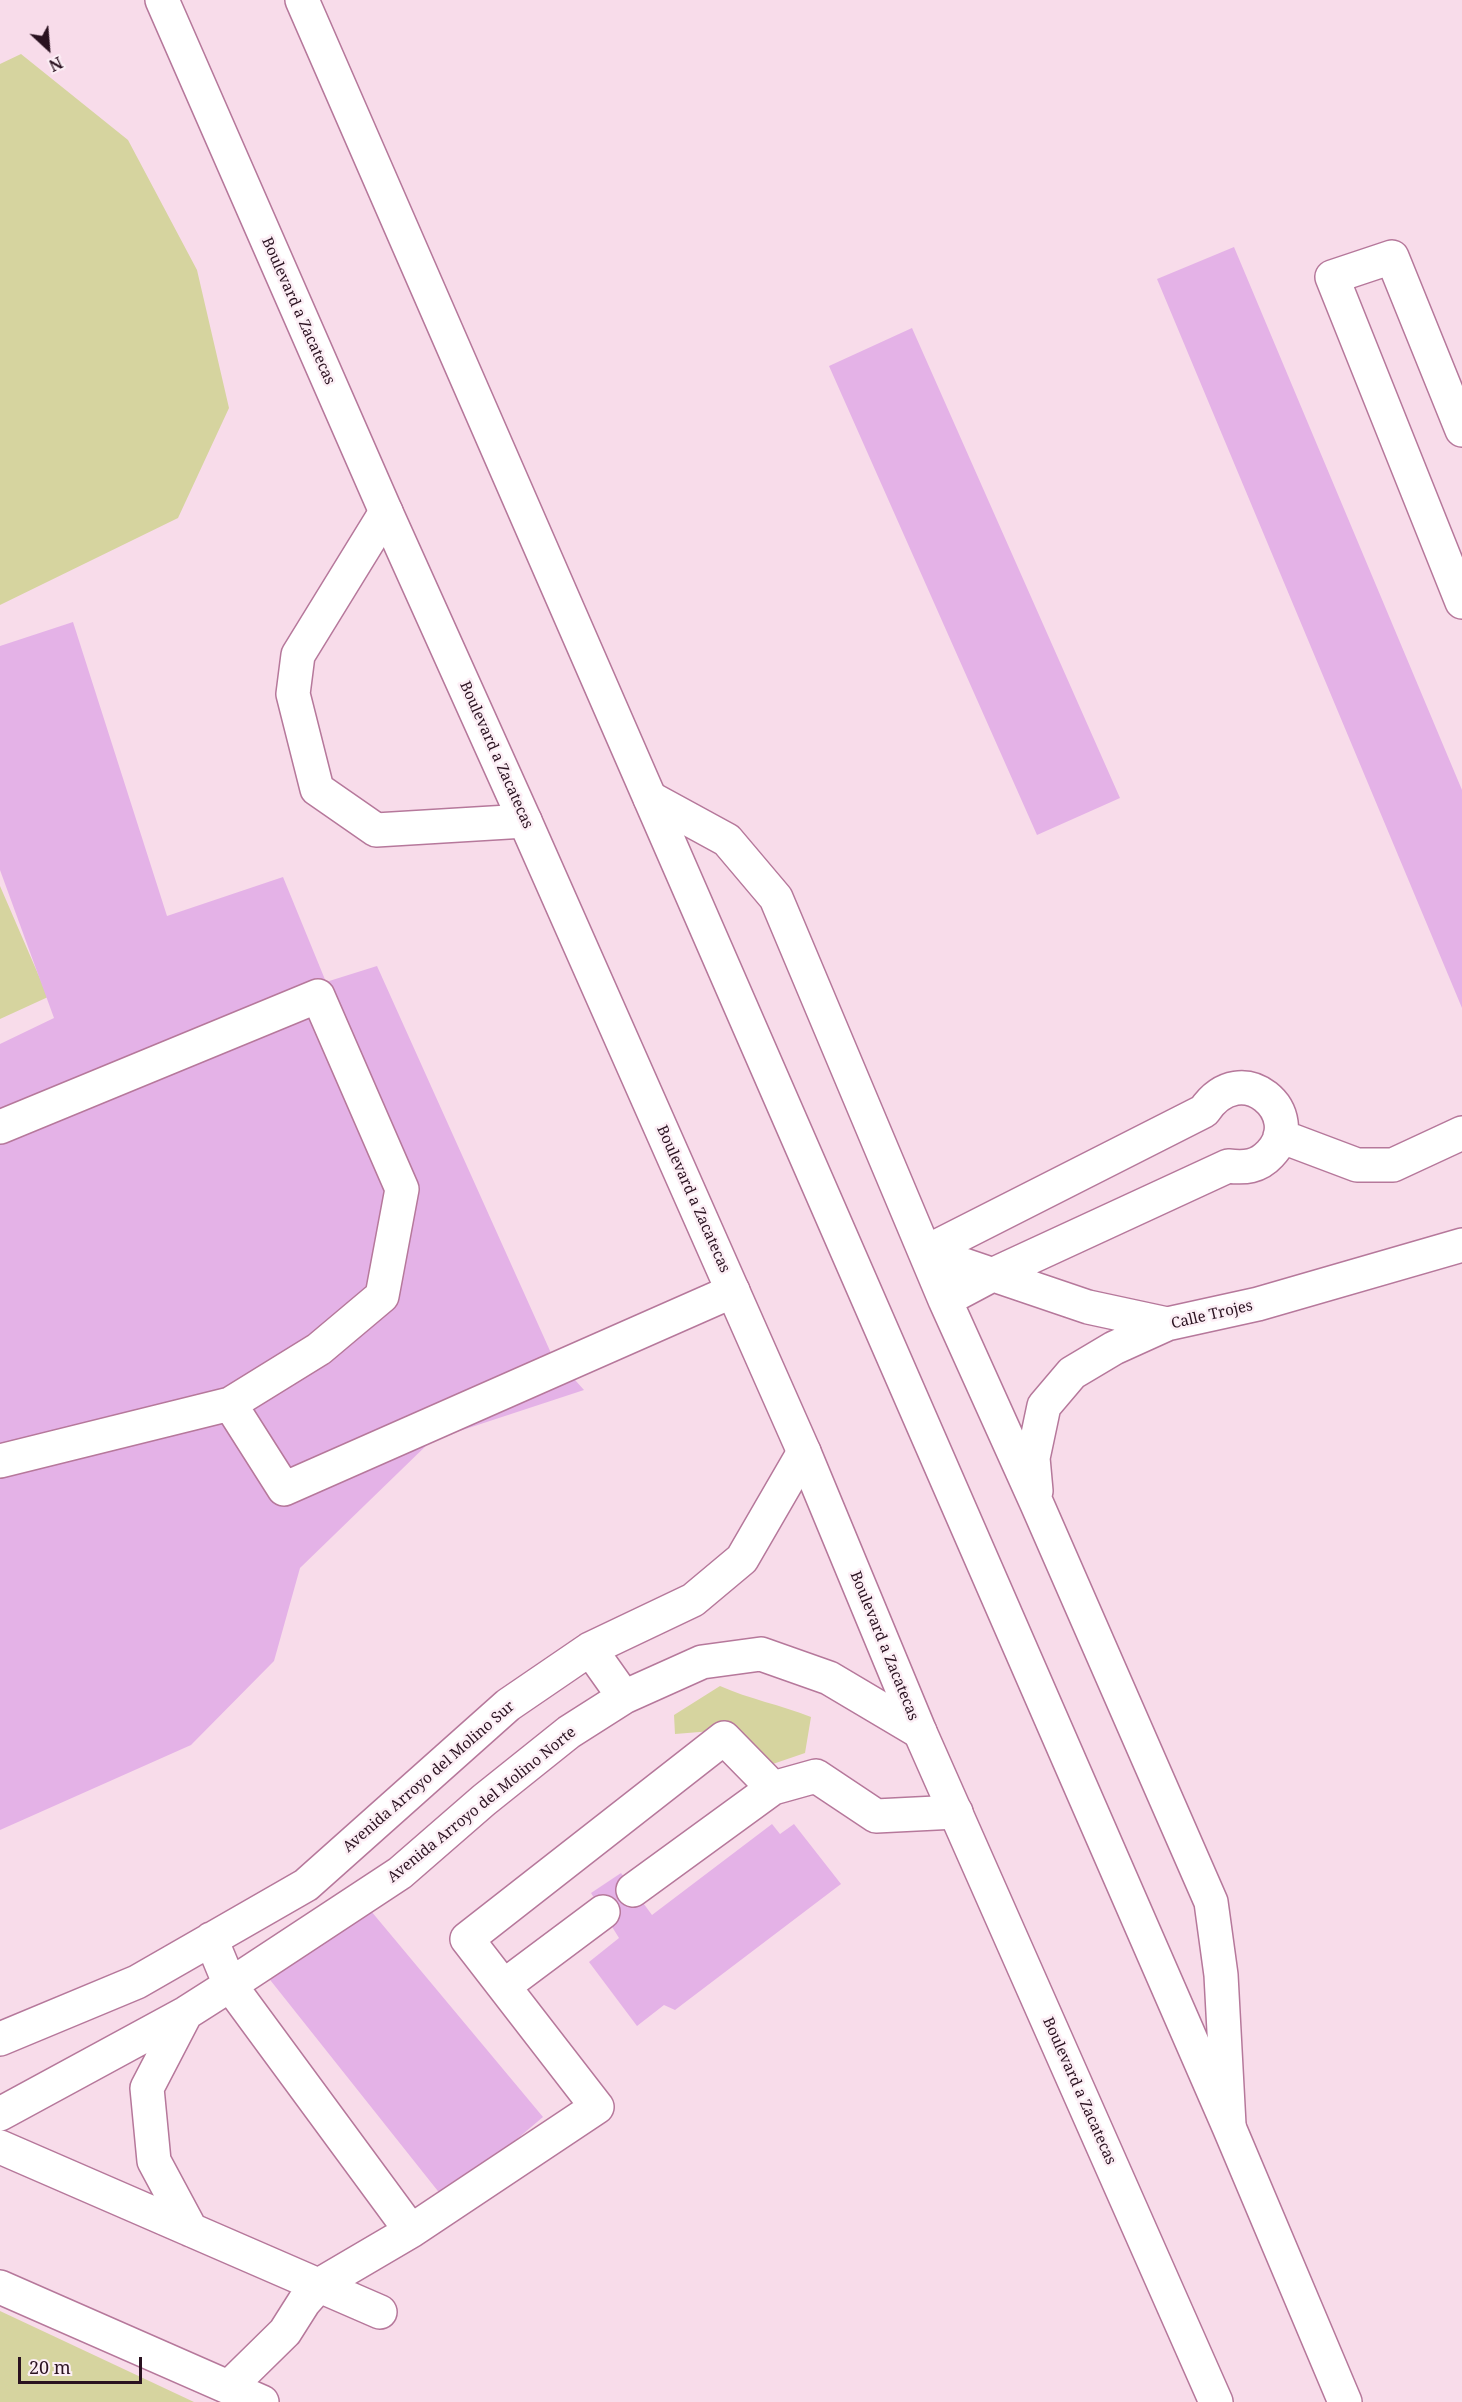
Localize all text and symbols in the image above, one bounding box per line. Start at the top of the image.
north arrow [18,18,78,78]
text: N [45,52,66,77]
street label: Boulevard a Zacatecas [257,235,339,387]
street label: Boulevard a Zacatecas [455,679,537,831]
street label: Boulevard a Zacatecas [652,1123,734,1275]
street label: Calle Trojes [1169,1297,1255,1333]
street label: Boulevard a Zacatecas [846,1569,922,1723]
street label: Avenida Arroyo del Molino Sur [340,1698,518,1856]
street label: Avenida Arroyo del Molino Norte [384,1723,580,1887]
street label: Boulevard a Zacatecas [1038,2015,1120,2167]
scale bar [21,2345,146,2383]
text: 20 m [29,2355,71,2379]

